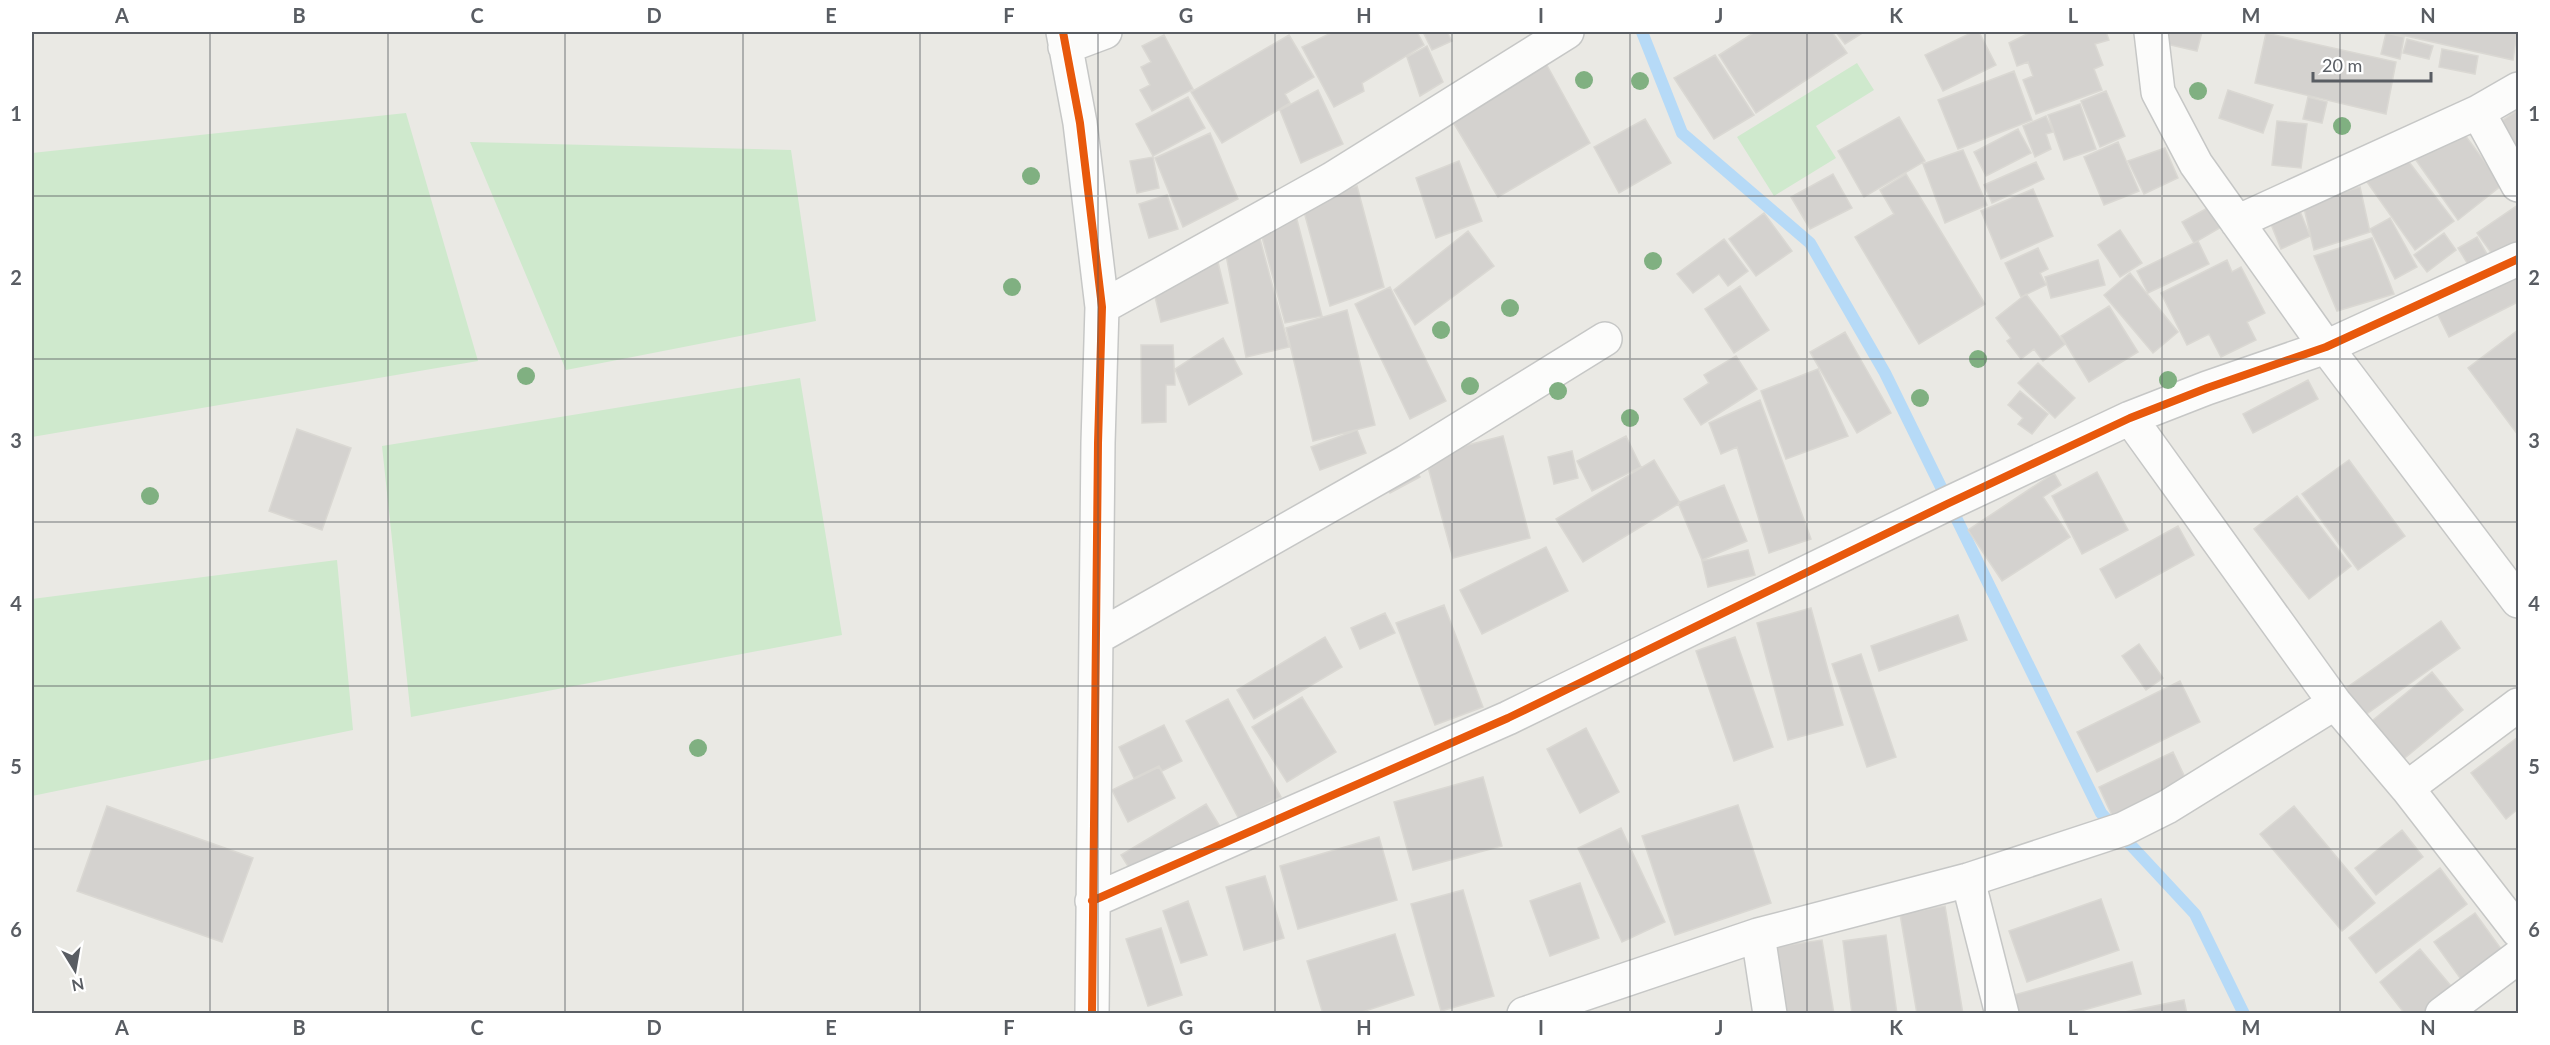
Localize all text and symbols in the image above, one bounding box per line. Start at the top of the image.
text: A [114,3,129,27]
text: B [292,3,306,27]
text: C [470,3,484,27]
text: D [646,3,662,27]
text: E [825,3,837,27]
text: F [1003,3,1015,27]
text: G [1179,3,1193,27]
text: H [1356,3,1372,27]
text: I [1538,3,1544,27]
text: J [1715,3,1723,27]
text: K [1889,3,1903,27]
text: L [2068,3,2079,27]
text: M [2242,3,2260,27]
text: N [2420,3,2436,27]
scale bar [2313,45,2432,83]
text: 20 m [2322,54,2362,76]
text: 1 [10,101,22,125]
text: 1 [2528,101,2540,125]
text: 2 [10,265,22,289]
text: 2 [2528,265,2540,289]
text: 3 [10,428,22,452]
text: 3 [2528,428,2540,452]
text: 4 [10,591,22,615]
text: 4 [2528,591,2540,615]
text: 5 [10,754,22,778]
text: 5 [2528,754,2540,778]
text: 6 [10,917,22,941]
text: 6 [2528,917,2540,941]
north arrow [45,940,105,1000]
text: N [70,975,86,996]
text: A [114,1015,129,1039]
text: B [292,1015,306,1039]
text: C [470,1015,484,1039]
text: D [646,1015,662,1039]
text: E [825,1015,837,1039]
text: F [1003,1015,1015,1039]
text: G [1179,1015,1193,1039]
text: H [1356,1015,1372,1039]
text: I [1538,1015,1544,1039]
text: J [1715,1015,1723,1039]
text: K [1889,1015,1903,1039]
text: L [2068,1015,2079,1039]
text: M [2242,1015,2260,1039]
text: N [2420,1015,2436,1039]

